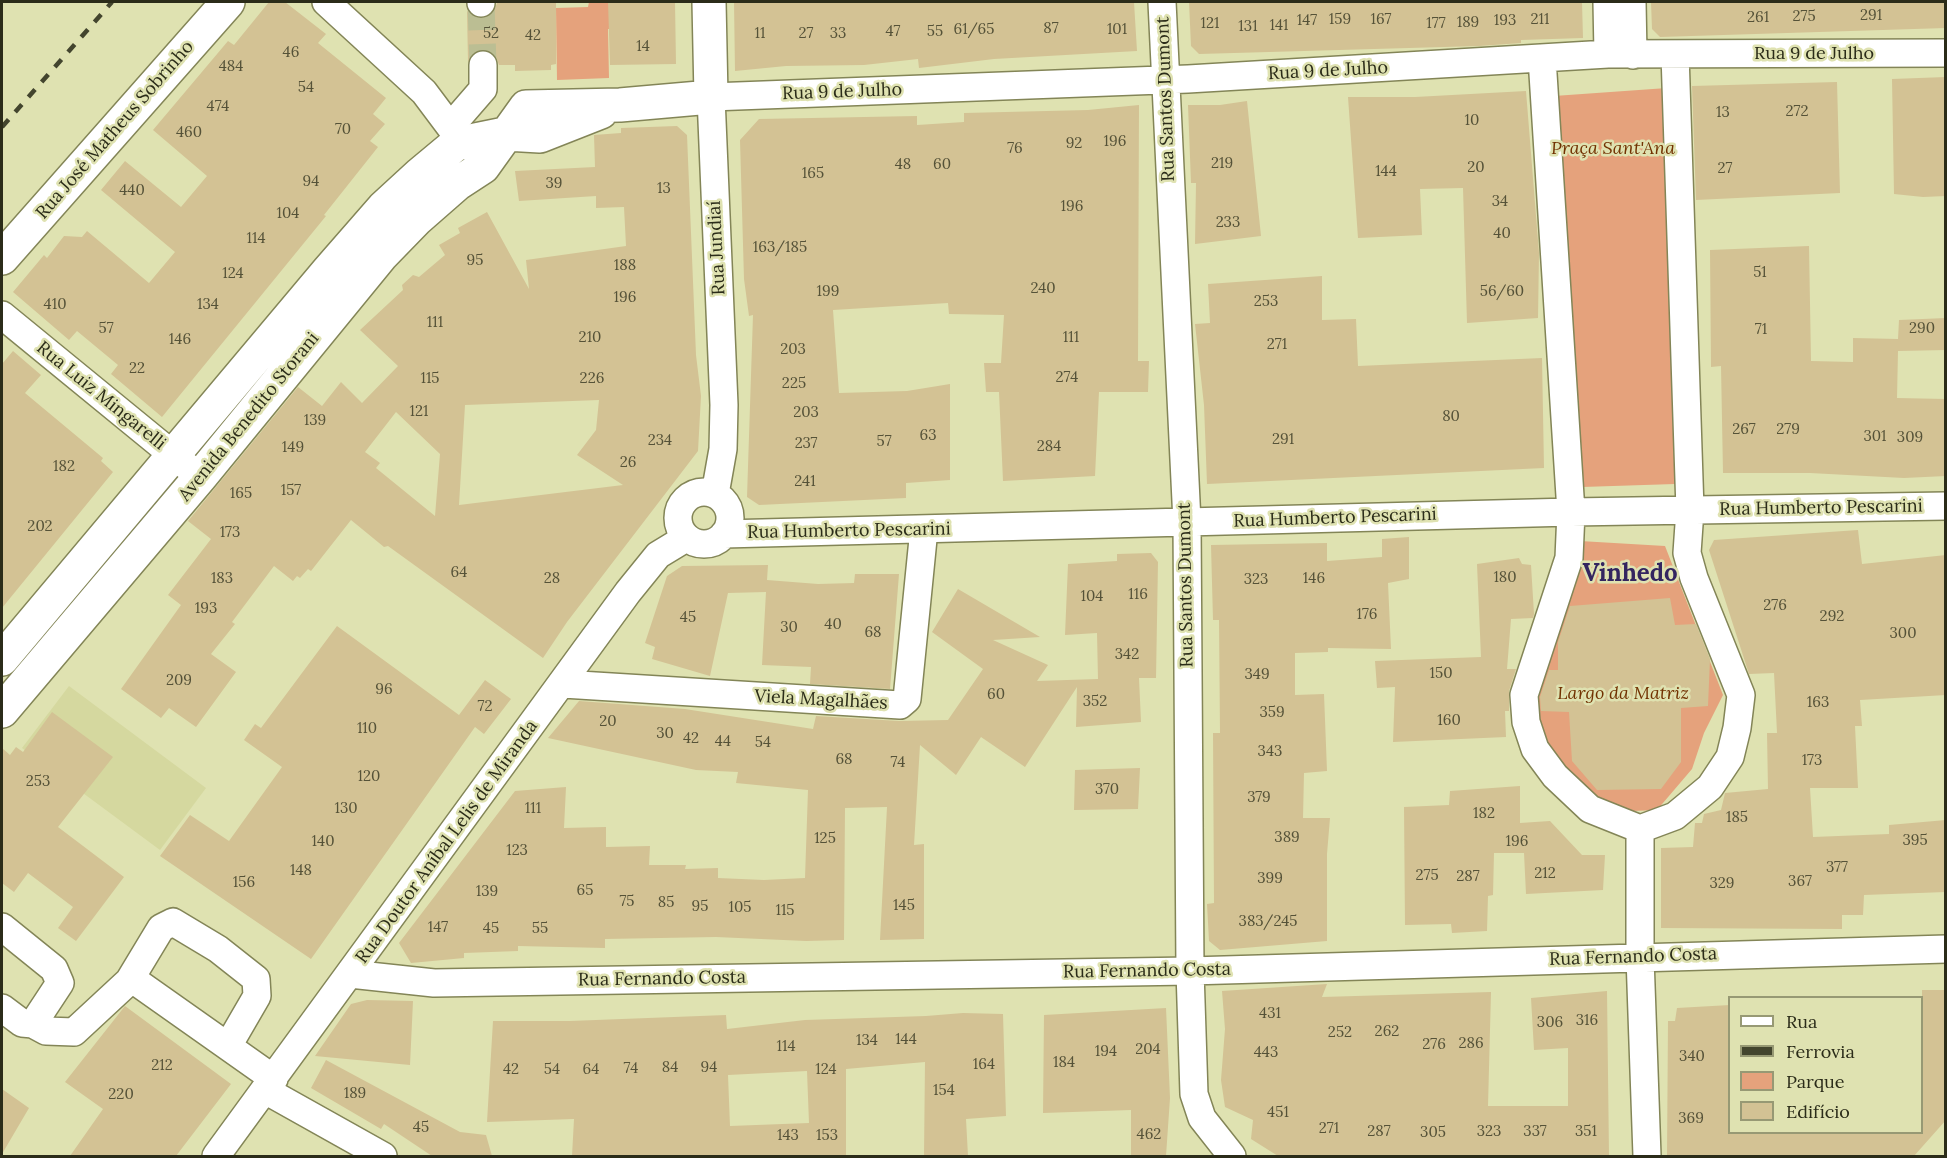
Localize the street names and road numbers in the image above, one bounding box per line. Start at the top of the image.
street label: Rua Santos Dumont [1152,16,1180,182]
street label: Rua José Matheus Sobrinho [32,36,198,224]
street label: Rua 9 de Julho [1754,43,1874,65]
street label: Rua 9 de Julho [1267,57,1389,85]
street label: Rua 9 de Julho [782,79,902,105]
street label: Rua Jundiaí [704,200,730,296]
street label: Avenida Benedito Storani [174,328,324,506]
street label: Rua Luiz Mingarelli [32,337,170,455]
street label: Rua Humberto Pescarini [1719,495,1923,521]
street label: Rua Santos Dumont [1174,502,1198,668]
street label: Rua Humberto Pescarini [1233,504,1437,532]
street label: Rua Humberto Pescarini [747,518,951,544]
street label: Viela Magalhães [754,686,888,714]
street label: Rua Doutor Aníbal Lelis de Miranda [351,716,543,968]
street label: Rua Fernando Costa [1549,943,1717,971]
street label: Rua Fernando Costa [1063,959,1231,983]
street label: Rua Fernando Costa [578,967,746,991]

